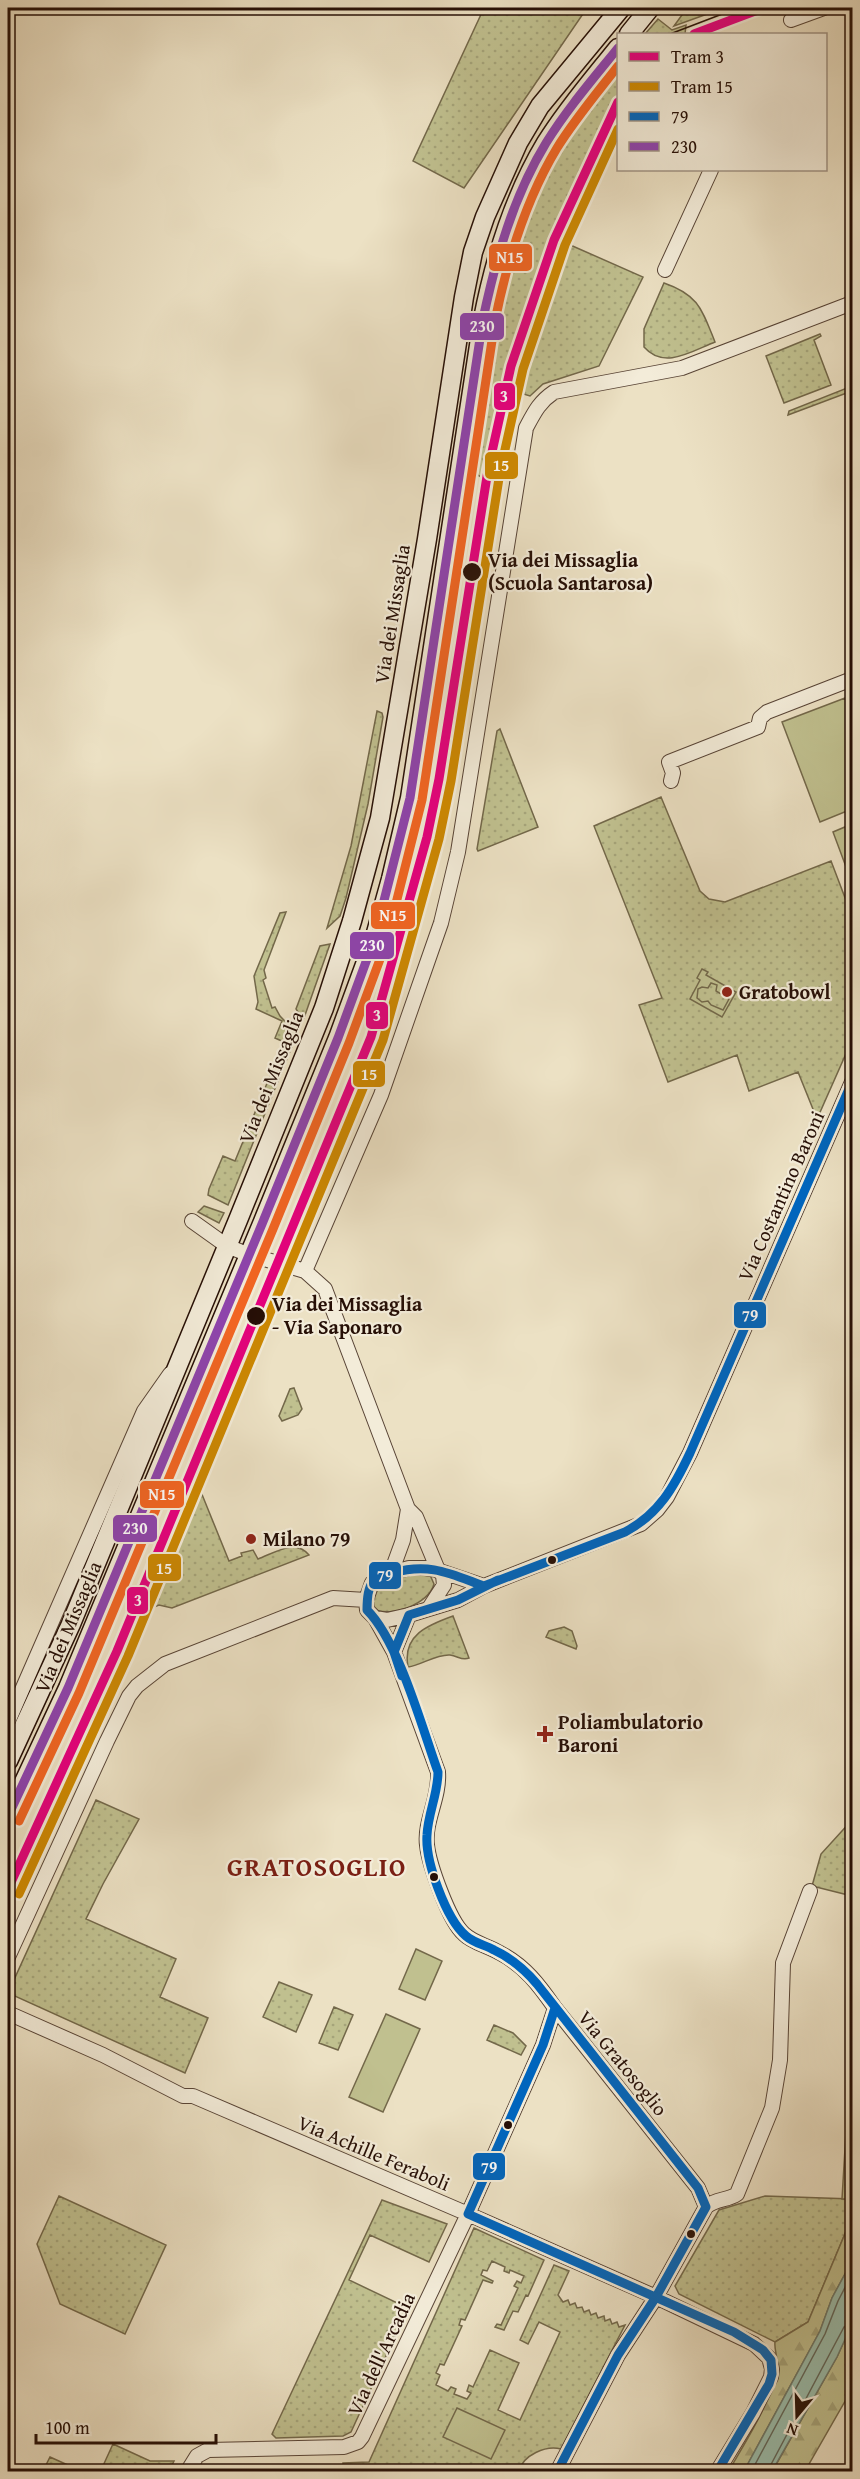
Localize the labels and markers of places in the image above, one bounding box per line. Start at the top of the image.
place label: Via dei Missaglia (Scuola Santarosa) [488,545,653,597]
marker: Via dei Missaglia (Scuola Santarosa) [461,561,483,583]
place label: Gratobowl [739,977,831,1006]
marker: Gratobowl [720,985,734,999]
place label: Via dei Missaglia - Via Saponaro [272,1289,423,1341]
marker: Via dei Missaglia - Via Saponaro [245,1305,267,1327]
place label: Milano 79 [263,1524,350,1553]
marker: Milano 79 [244,1532,258,1546]
unlabelled marker [546,1554,558,1566]
place label: Poliambulatorio Baroni [558,1707,704,1759]
marker: Poliambulatorio Baroni [536,1725,554,1743]
unlabelled marker [428,1871,440,1883]
unlabelled marker [502,2119,514,2131]
unlabelled marker [685,2228,697,2240]

